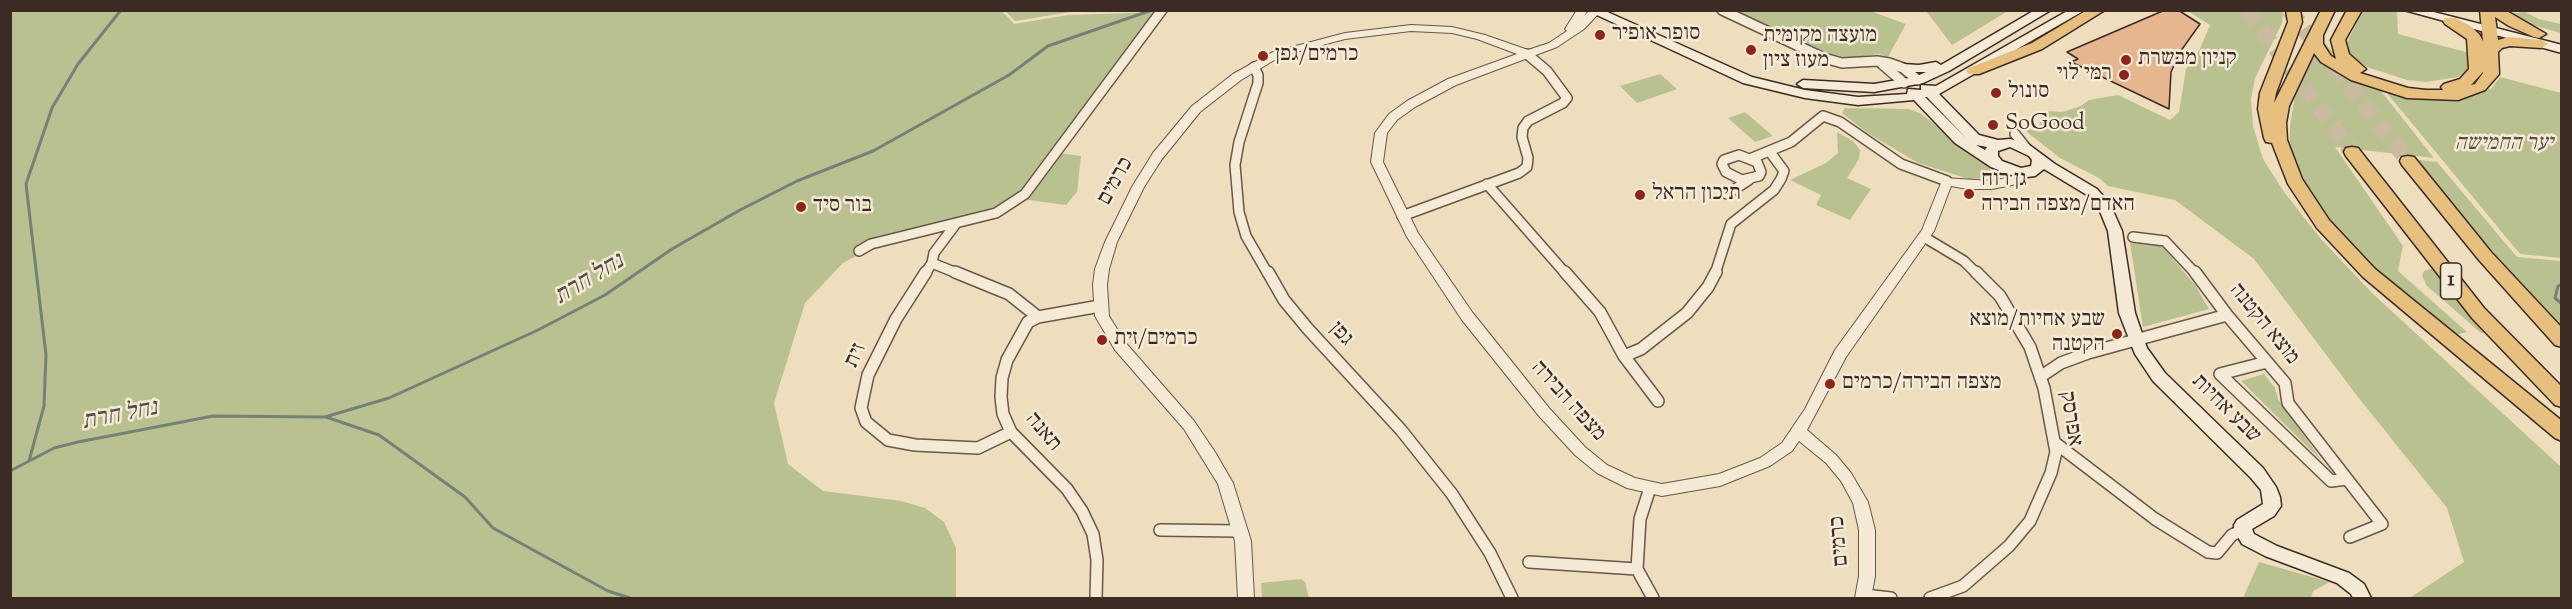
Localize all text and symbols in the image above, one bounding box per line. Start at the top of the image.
place label: סופר אופיר [1612,22,1700,48]
place label: מועצה מקומית מעוז ציון [1763,24,1877,76]
marker: סופר אופיר [1593,28,1607,42]
place label: כרמים/גפן [1275,43,1358,69]
marker: מועצה מקומית מעוז ציון [1744,43,1758,57]
place label: קניון מבשרת [2138,47,2237,73]
marker: כרמים/גפן [1256,49,1270,63]
marker: קניון מבשרת [2119,53,2133,67]
place label: רמי לוי [2056,62,2112,88]
marker: רמי לוי [2117,68,2131,82]
place label: סונול [2008,80,2049,106]
marker: סונול [1989,86,2003,100]
place label: SoGood [2005,112,2085,138]
marker: SoGood [1986,118,2000,132]
park label: יער החמישה [2455,132,2553,158]
street label: כרמים [1093,153,1141,211]
place label: גן רוח האדם/מצפה הבירה [1981,168,2135,220]
place label: תיכון הראל [1652,182,1741,208]
marker: גן רוח האדם/מצפה הבירה [1962,187,1976,201]
marker: תיכון הראל [1633,188,1647,202]
place label: בור סיד [813,194,872,220]
marker: בור סיד [794,200,808,214]
water label: נחל חרת [550,249,630,313]
road number: 1 [2440,263,2462,299]
street label: מוצא הקטנה [2222,279,2304,371]
place label: שבע אחיות/מוצא הקטנה [1969,308,2105,360]
street label: גפן [1322,317,1358,353]
place label: כרמים/זית [1114,327,1198,353]
marker: שבע אחיות/מוצא הקטנה [2110,327,2124,341]
marker: כרמים/זית [1095,333,1109,347]
street label: זית [840,340,874,372]
street label: מצפה הבירה [1524,356,1610,448]
street label: שבע אחיות [2185,370,2265,450]
place label: מצפה הבירה/כרמים [1842,371,2002,397]
marker: מצפה הבירה/כרמים [1823,377,1837,391]
street label: אפרסק [2052,390,2086,448]
water label: נחל חרת [80,396,160,438]
street label: תאנה [1018,408,1066,458]
street label: כרמים [1826,515,1856,567]

